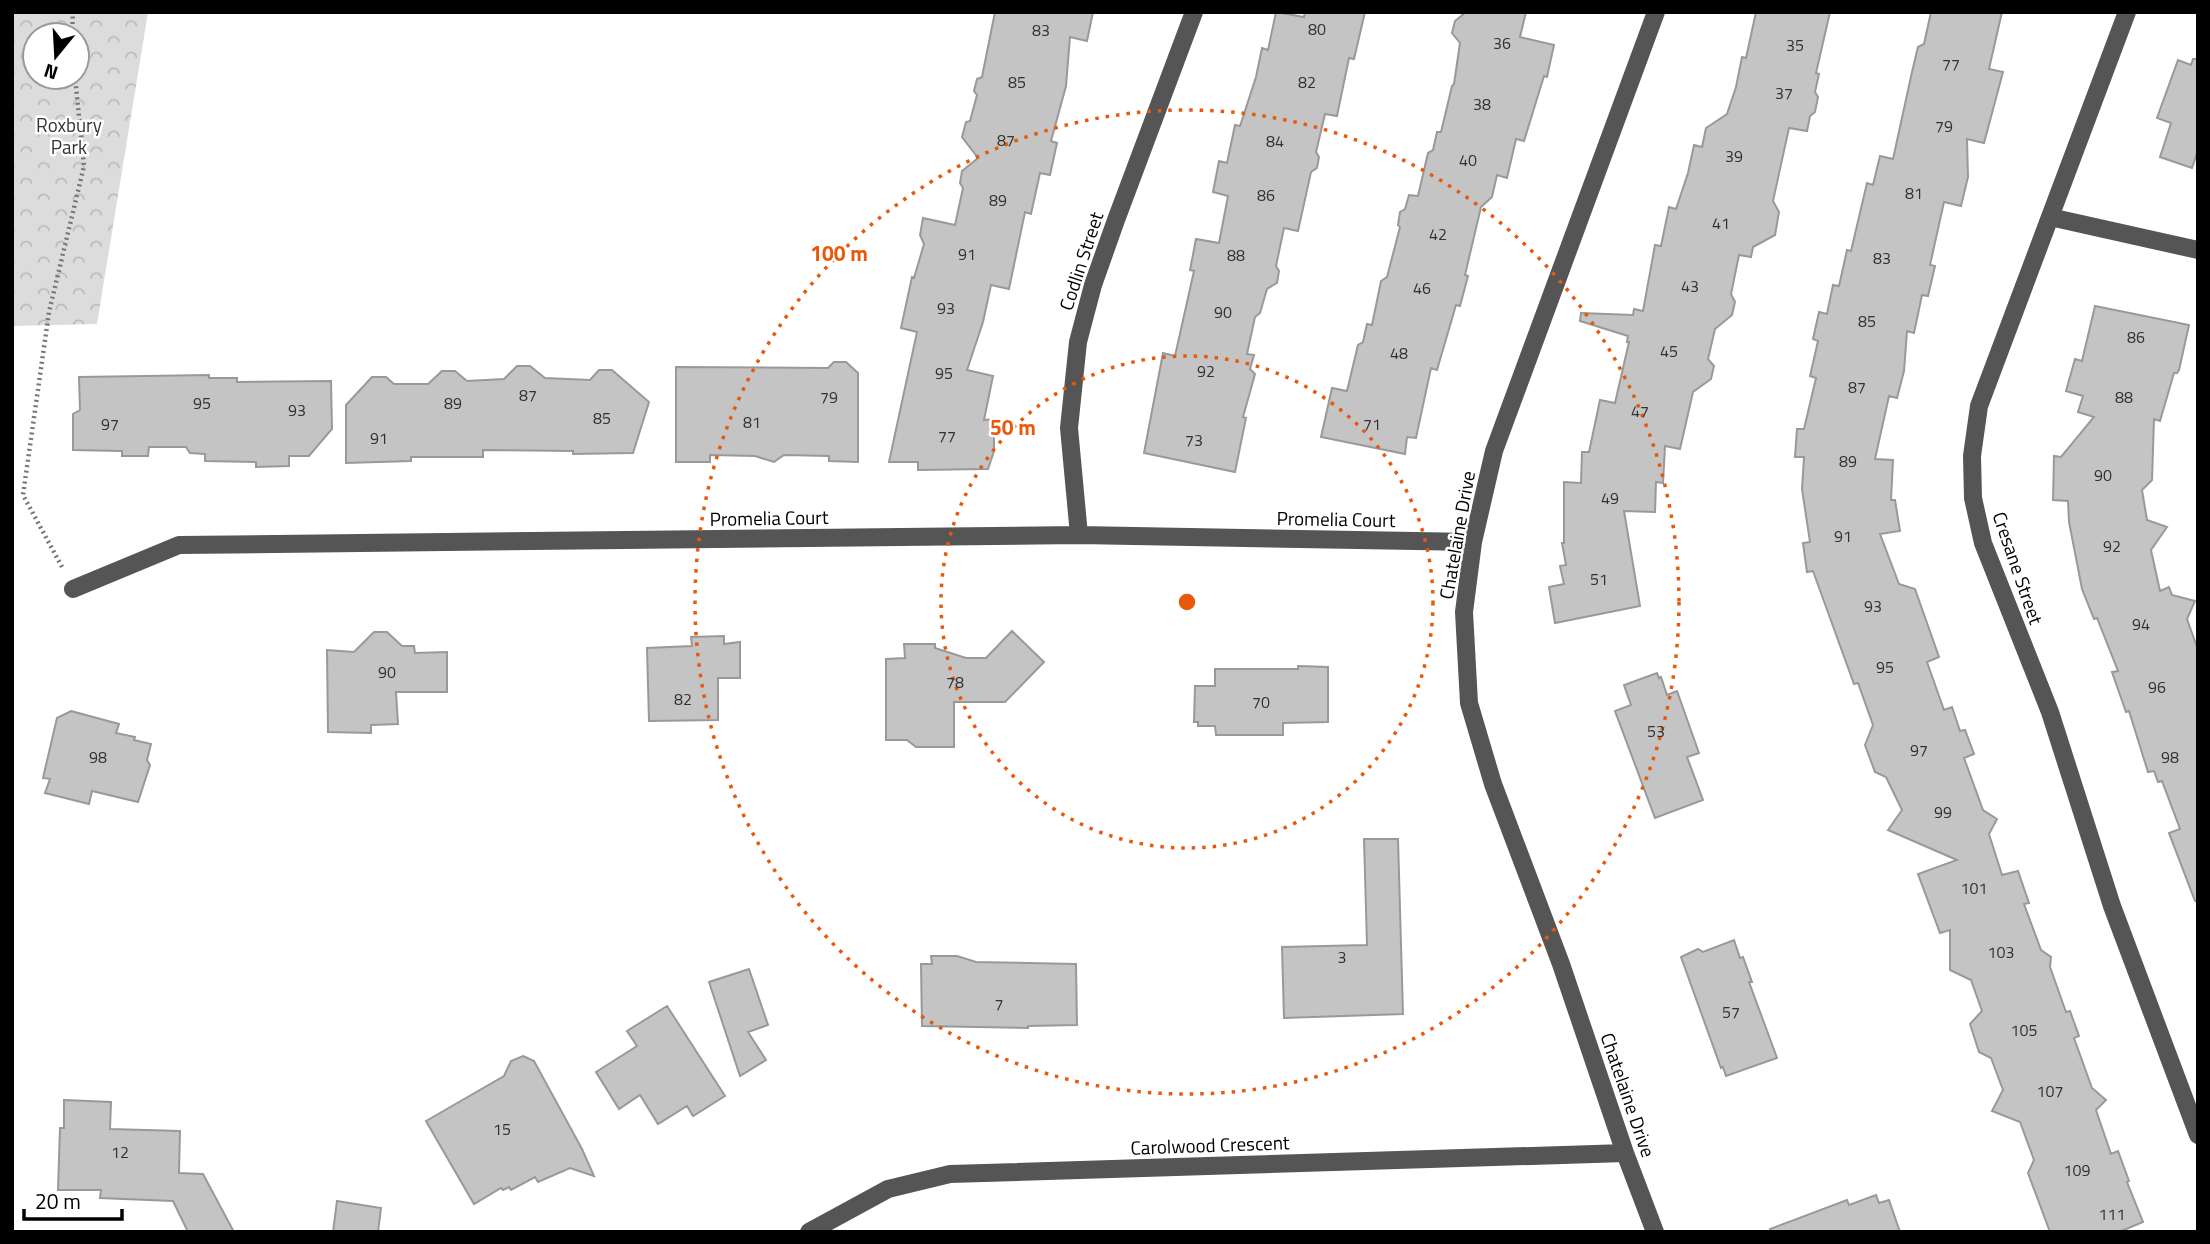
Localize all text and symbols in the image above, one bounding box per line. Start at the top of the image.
house number: 80 [1308,17,1326,41]
house number: 83 [1032,18,1050,42]
north arrow [21,21,91,91]
house number: 36 [1493,31,1511,55]
house number: 35 [1786,33,1804,57]
house number: 77 [1942,52,1960,76]
text: N [40,57,61,88]
house number: 85 [1008,70,1026,94]
house number: 82 [1298,70,1316,94]
house number: 37 [1775,81,1793,105]
house number: 38 [1473,92,1491,116]
park label: Roxbury Park [36,110,102,161]
house number: 79 [1935,114,1953,138]
house number: 87 [997,128,1015,152]
house number: 84 [1266,129,1284,153]
house number: 39 [1725,144,1743,168]
house number: 40 [1459,148,1477,172]
house number: 81 [1905,181,1923,205]
house number: 86 [1257,183,1275,207]
house number: 89 [989,188,1007,212]
street label: Codlin Street [1051,207,1110,314]
house number: 41 [1712,211,1730,235]
house number: 42 [1429,222,1447,246]
text: 100 m [810,237,868,269]
house number: 91 [958,242,976,266]
house number: 88 [1227,243,1245,267]
house number: 83 [1873,246,1891,270]
house number: 43 [1681,274,1699,298]
house number: 46 [1413,276,1431,300]
house number: 93 [937,296,955,320]
house number: 90 [1214,300,1232,324]
house number: 85 [1858,309,1876,333]
house number: 86 [2127,325,2145,349]
house number: 45 [1660,339,1678,363]
house number: 48 [1390,341,1408,365]
house number: 92 [1197,359,1215,383]
house number: 95 [935,361,953,385]
house number: 87 [1848,375,1866,399]
house number: 87 [519,383,537,407]
house number: 79 [820,385,838,409]
house number: 88 [2115,385,2133,409]
house number: 95 [193,391,211,415]
house number: 89 [444,391,462,415]
house number: 93 [288,398,306,422]
house number: 47 [1631,399,1649,423]
house number: 85 [593,406,611,430]
house number: 81 [743,410,761,434]
text: 50 m [990,411,1036,443]
house number: 97 [101,412,119,436]
house number: 71 [1363,412,1381,436]
house number: 77 [938,424,956,448]
house number: 91 [370,426,388,450]
house number: 73 [1185,428,1203,452]
house number: 89 [1839,449,1857,473]
house number: 90 [2094,463,2112,487]
street label: Chatelaine Drive [1431,468,1482,601]
house number: 49 [1601,486,1619,510]
street label: Promelia Court [709,502,829,533]
street label: Promelia Court [1276,503,1396,534]
street label: Cresane Street [1986,508,2051,628]
house number: 91 [1834,524,1852,548]
house number: 92 [2103,534,2121,558]
house number: 51 [1590,567,1608,591]
centre of rings [1175,590,1199,614]
house number: 93 [1864,594,1882,618]
house number: 94 [2132,612,2150,636]
house number: 95 [1876,655,1894,679]
house number: 90 [378,660,396,684]
house number: 78 [946,670,964,694]
house number: 96 [2148,675,2166,699]
house number: 82 [674,687,692,711]
house number: 70 [1252,690,1270,714]
house number: 53 [1647,719,1665,743]
house number: 97 [1910,738,1928,762]
house number: 98 [89,745,107,769]
house number: 98 [2161,745,2179,769]
house number: 99 [1934,800,1952,824]
house number: 101 [1961,876,1987,900]
house number: 103 [1988,940,2014,964]
house number: 3 [1338,945,1346,969]
house number: 7 [995,992,1003,1016]
house number: 57 [1722,1000,1740,1024]
house number: 105 [2011,1018,2037,1042]
street label: Chatelaine Drive [1594,1029,1663,1161]
house number: 107 [2037,1079,2063,1103]
house number: 15 [493,1117,511,1141]
street label: Carolwood Crescent [1130,1127,1290,1162]
house number: 12 [111,1140,129,1164]
house number: 109 [2064,1158,2090,1182]
scale bar [24,1178,122,1222]
text: 20 m [35,1185,81,1217]
house number: 111 [2099,1202,2125,1226]

